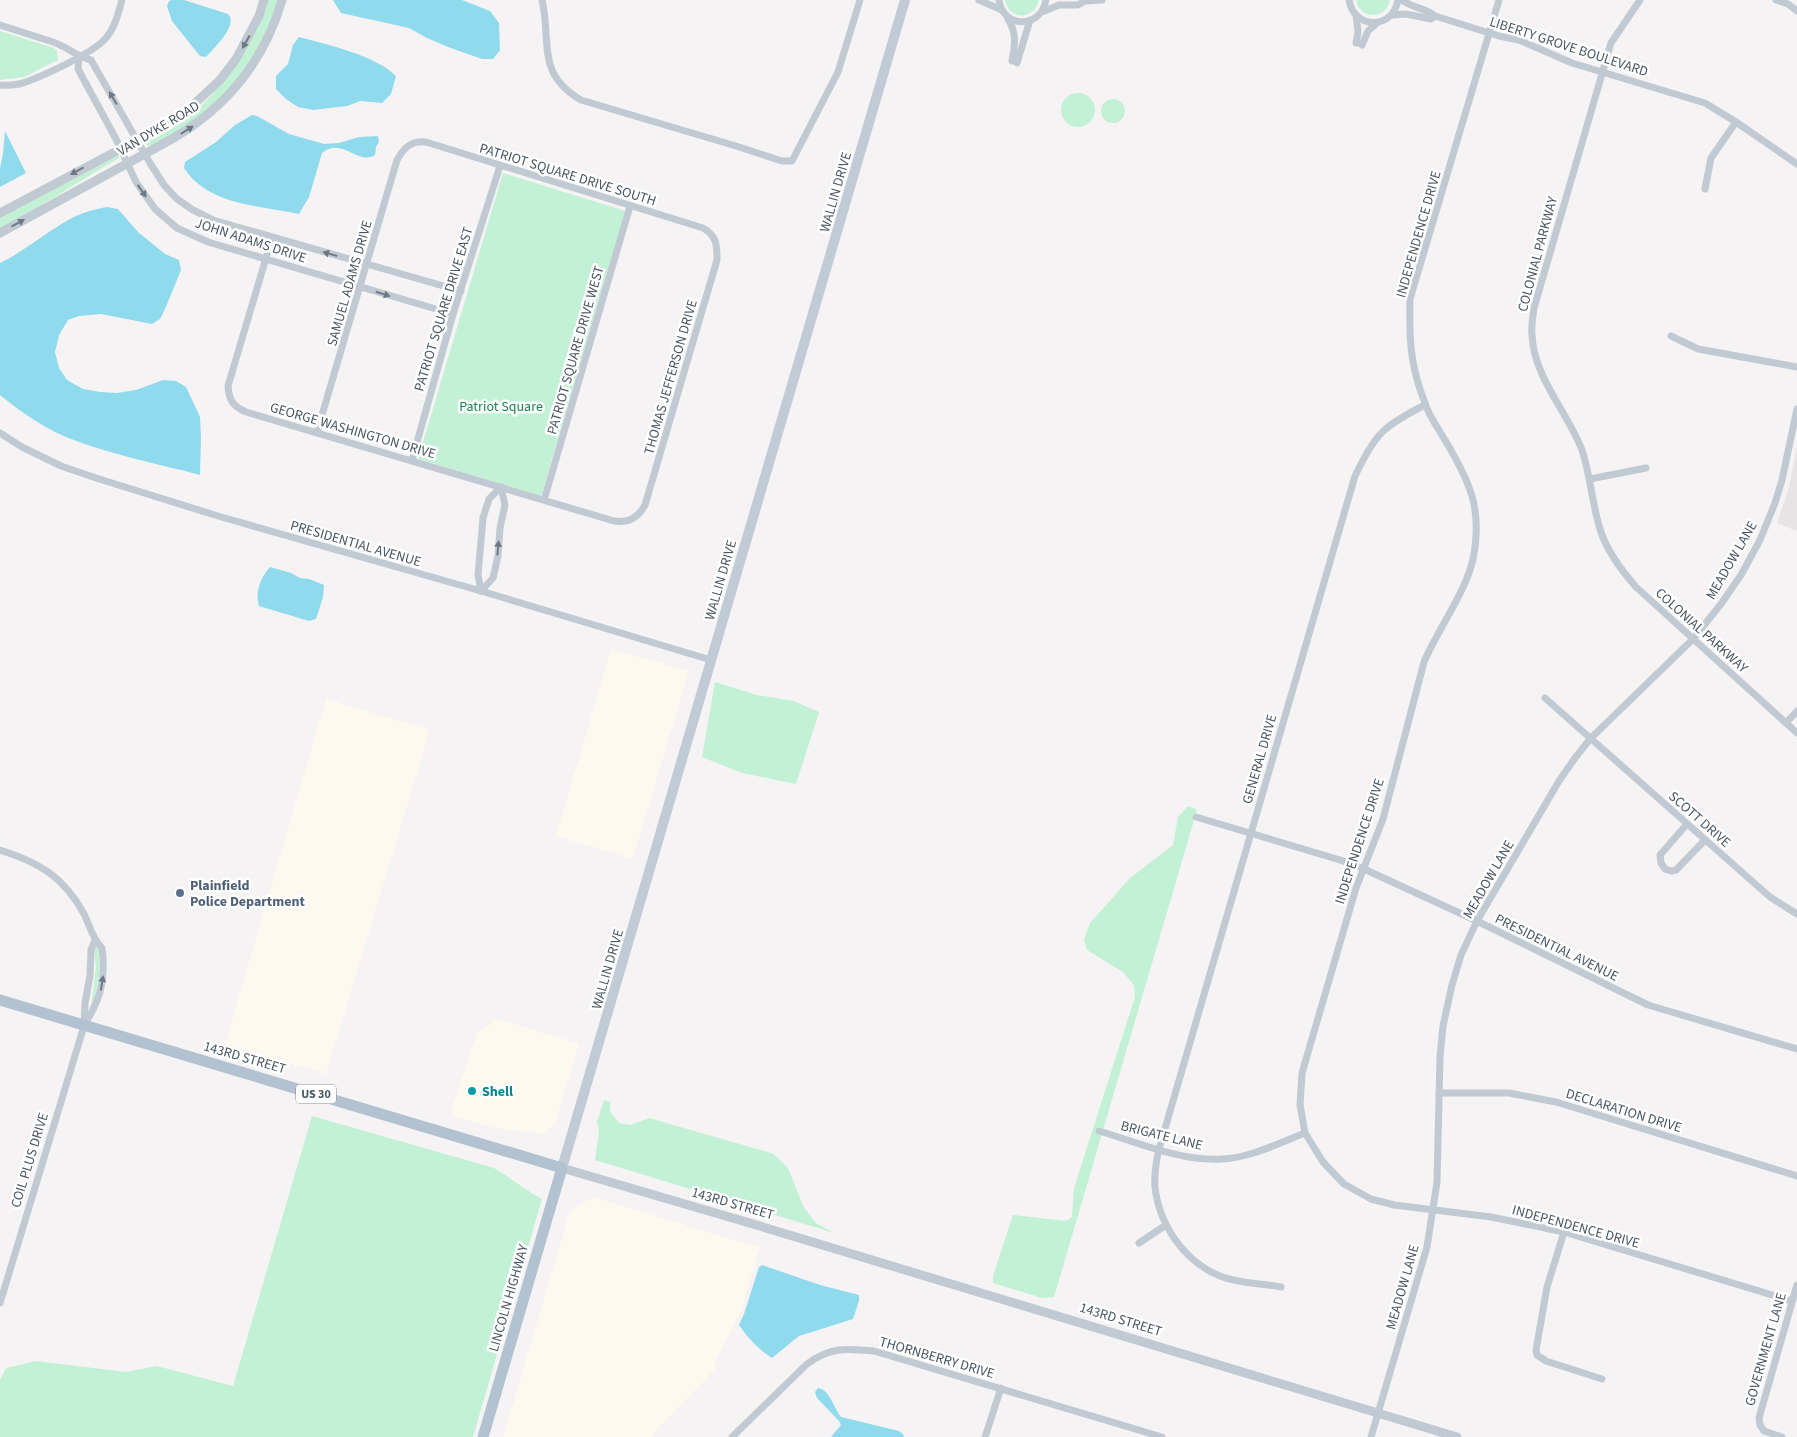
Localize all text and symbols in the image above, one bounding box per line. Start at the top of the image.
street label: LIBERTY GROVE BOULEVARD [1487,12,1651,82]
one-way arrow [242,35,250,49]
one-way arrow [109,91,117,106]
street label: VAN DYKE ROAD [113,96,204,161]
one-way arrow [181,125,194,134]
street label: PATRIOT SQUARE DRIVE SOUTH [477,139,659,211]
street label: WALLIN DRIVE [815,150,857,235]
one-way arrow [70,167,84,175]
street label: INDEPENDENCE DRIVE [1391,168,1447,300]
one-way arrow [137,184,147,198]
street label: COLONIAL PARKWAY [1513,194,1563,314]
street label: JOHN ADAMS DRIVE [192,214,309,268]
one-way arrow [12,218,25,227]
street label: SAMUEL ADAMS DRIVE [322,218,378,349]
street label: PATRIOT SQUARE DRIVE EAST [409,224,479,394]
one-way arrow [322,250,337,258]
street label: PATRIOT SQUARE DRIVE WEST [542,263,610,437]
one-way arrow [375,290,390,298]
street label: THOMAS JEFFERSON DRIVE [639,297,703,457]
park label: Patriot Square [459,397,543,417]
street label: GEORGE WASHINGTON DRIVE [268,398,438,464]
street label: PRESIDENTIAL AVENUE [288,516,424,572]
street label: MEADOW LANE [1701,518,1762,603]
street label: WALLIN DRIVE [700,538,742,623]
one-way arrow [495,539,503,555]
street label: COLONIAL PARKWAY [1651,584,1752,678]
street label: GENERAL DRIVE [1238,712,1282,806]
street label: INDEPENDENCE DRIVE [1330,776,1390,907]
street label: SCOTT DRIVE [1664,787,1735,852]
street label: MEADOW LANE [1458,837,1519,922]
place label: Plainfield Police Department [190,876,305,912]
marker: Plainfield Police Department [174,887,186,899]
street label: PRESIDENTIAL AVENUE [1491,909,1622,987]
street label: WALLIN DRIVE [587,927,629,1012]
one-way arrow [98,975,106,991]
street label: 143RD STREET [201,1037,289,1079]
place label: Shell [482,1082,513,1102]
road number: US 30 [296,1084,336,1104]
street label: DECLARATION DRIVE [1563,1084,1684,1138]
marker: Shell [466,1085,478,1097]
street label: COIL PLUS DRIVE [6,1110,54,1210]
street label: BRIGATE LANE [1119,1116,1205,1156]
street label: 143RD STREET [689,1183,777,1225]
street label: INDEPENDENCE DRIVE [1510,1200,1642,1254]
street label: LINCOLN HIGHWAY [484,1242,534,1354]
street label: MEADOW LANE [1381,1242,1425,1332]
street label: GOVERNMENT LANE [1740,1290,1792,1408]
street label: 143RD STREET [1077,1298,1165,1342]
street label: THORNBERRY DRIVE [877,1332,997,1384]

